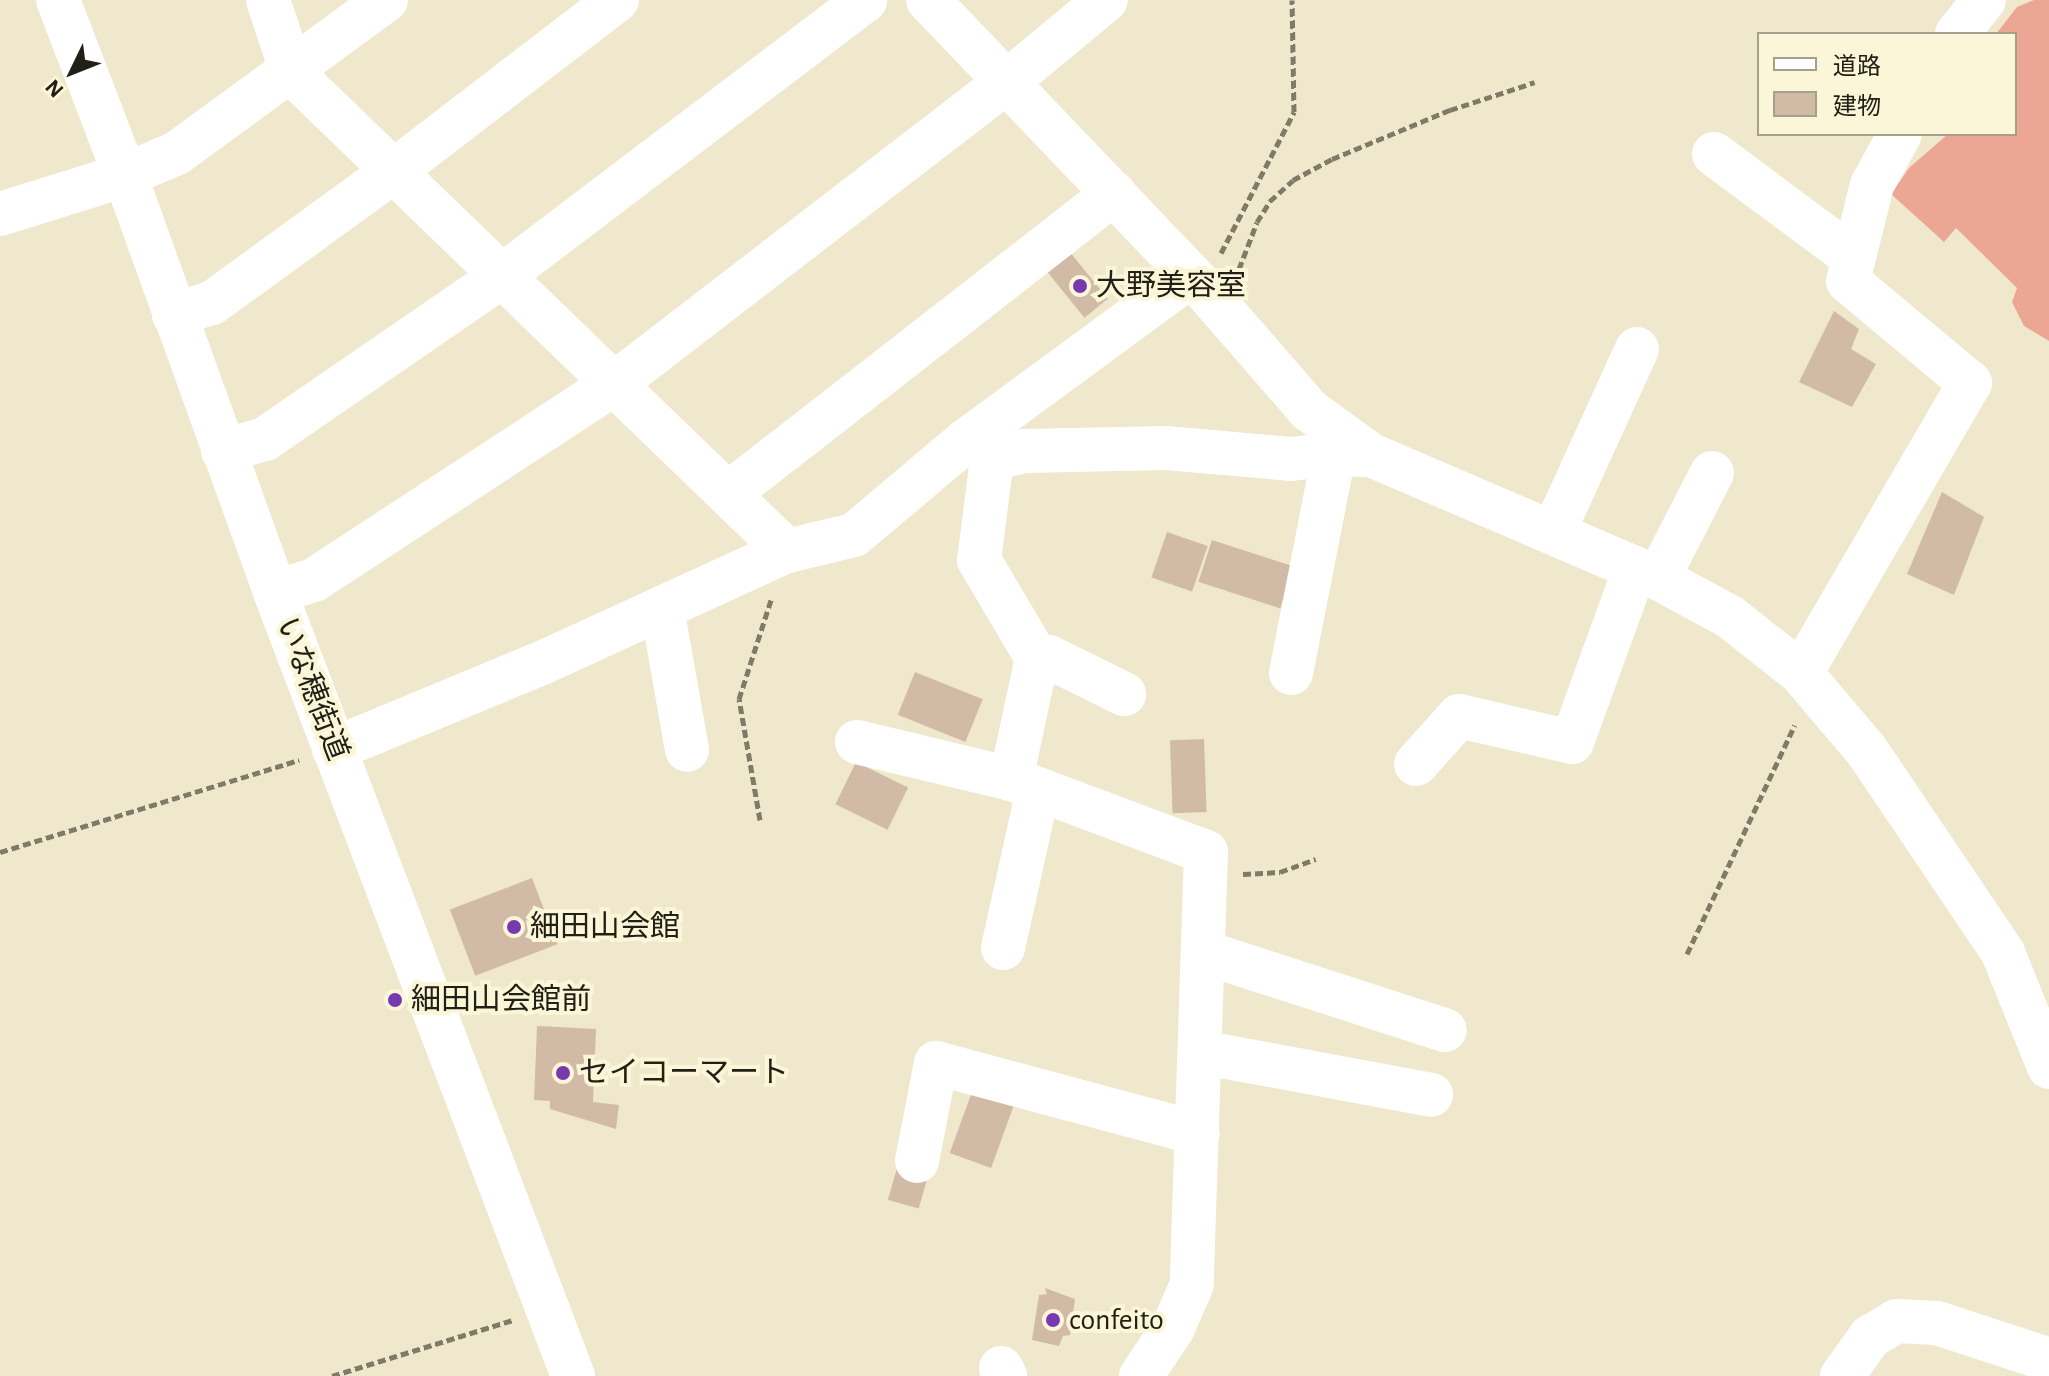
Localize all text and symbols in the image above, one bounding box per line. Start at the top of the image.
north arrow [32,32,112,112]
legend [1757,32,2017,136]
text: 道路 [1833,55,1881,79]
text: N [41,75,68,101]
text: 建物 [1833,95,1881,119]
place label: 大野美容室 [1096,268,1246,304]
marker: 大野美容室 [1071,277,1089,295]
street label: いな穂街道 [268,613,356,765]
place label: 細田山会館 [530,909,680,945]
marker: 細田山会館 [505,918,523,936]
place label: 細田山会館前 [411,982,591,1018]
marker: 細田山会館前 [386,991,404,1009]
place label: セイコーマート [579,1055,789,1091]
marker: セイコーマート [554,1064,572,1082]
place label: confeito [1069,1302,1164,1338]
marker: confeito [1044,1311,1062,1329]

